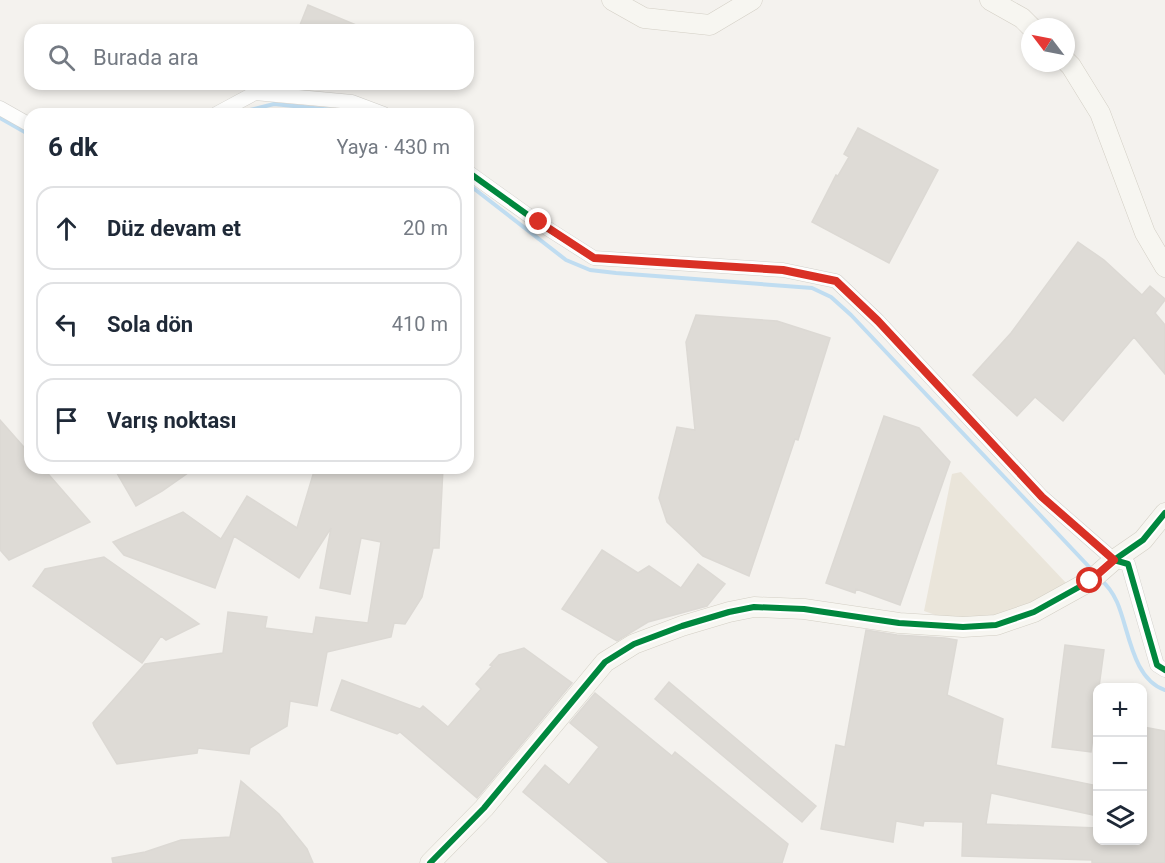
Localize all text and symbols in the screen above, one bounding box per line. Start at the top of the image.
north arrow [1021,18,1075,72]
search box [24,24,474,90]
icon: search [45,41,78,74]
text: Burada ara [93,45,199,70]
text: 6 dk [48,132,98,162]
text: Yaya · 430 m [336,135,450,159]
route end [525,208,551,234]
icon: ahead [50,212,83,245]
text: Düz devam et [107,216,241,241]
text: 20 m [403,216,448,240]
icon: left [50,308,83,341]
text: Sola dön [107,312,193,337]
text: 410 m [392,312,448,336]
icon: arrive [50,404,83,437]
text: Varış noktası [107,408,237,433]
route start [1076,567,1102,593]
map controls [1093,683,1147,845]
button: + [1093,683,1147,737]
button: − [1093,737,1147,791]
button: layers [1093,791,1147,845]

